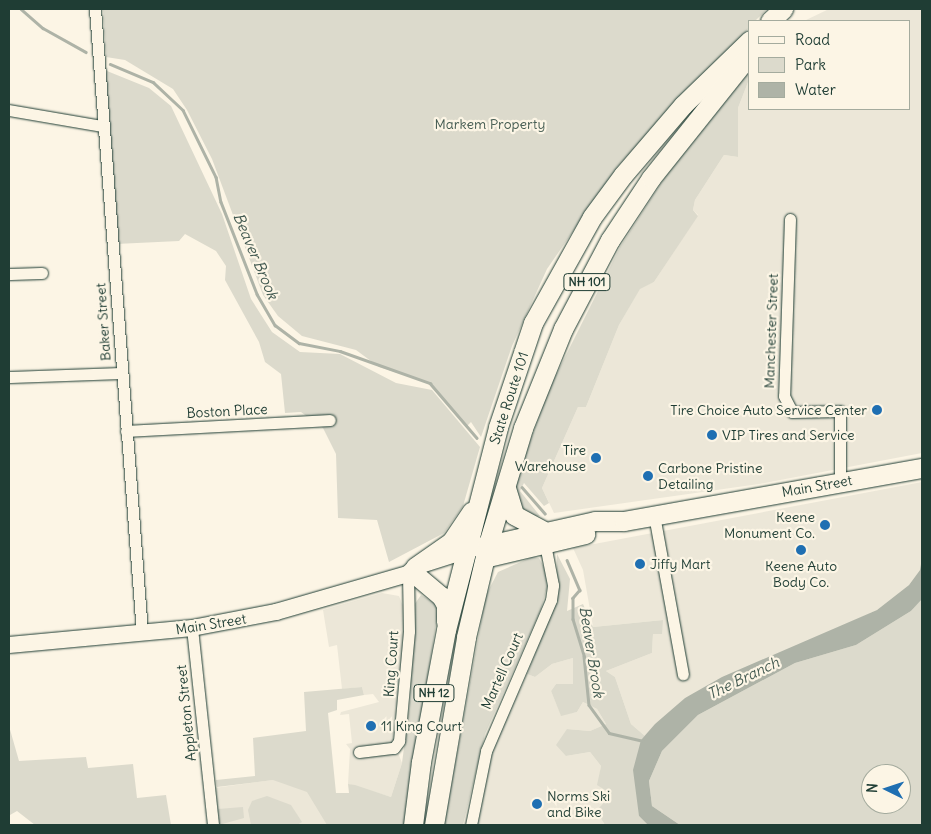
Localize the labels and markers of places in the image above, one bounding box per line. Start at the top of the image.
place label: Tire Choice Auto Service Center [670,402,867,418]
marker: Tire Choice Auto Service Center [871,404,883,416]
place label: VIP Tires and Service [722,427,855,443]
marker: VIP Tires and Service [706,429,718,441]
place label: Tire Warehouse [515,442,586,474]
marker: Tire Warehouse [590,452,602,464]
place label: Carbone Pristine Detailing [658,460,763,492]
marker: Carbone Pristine Detailing [642,470,654,482]
place label: Keene Monument Co. [724,509,815,542]
marker: Keene Monument Co. [819,519,831,531]
marker: Keene Auto Body Co. [795,544,807,556]
place label: Jiffy Mart [650,556,711,572]
marker: Jiffy Mart [634,558,646,570]
place label: Keene Auto Body Co. [765,558,837,590]
place label: 11 King Court [381,718,462,734]
marker: 11 King Court [365,720,377,732]
place label: Norms Ski and Bike [547,788,610,820]
marker: Norms Ski and Bike [531,798,543,810]

